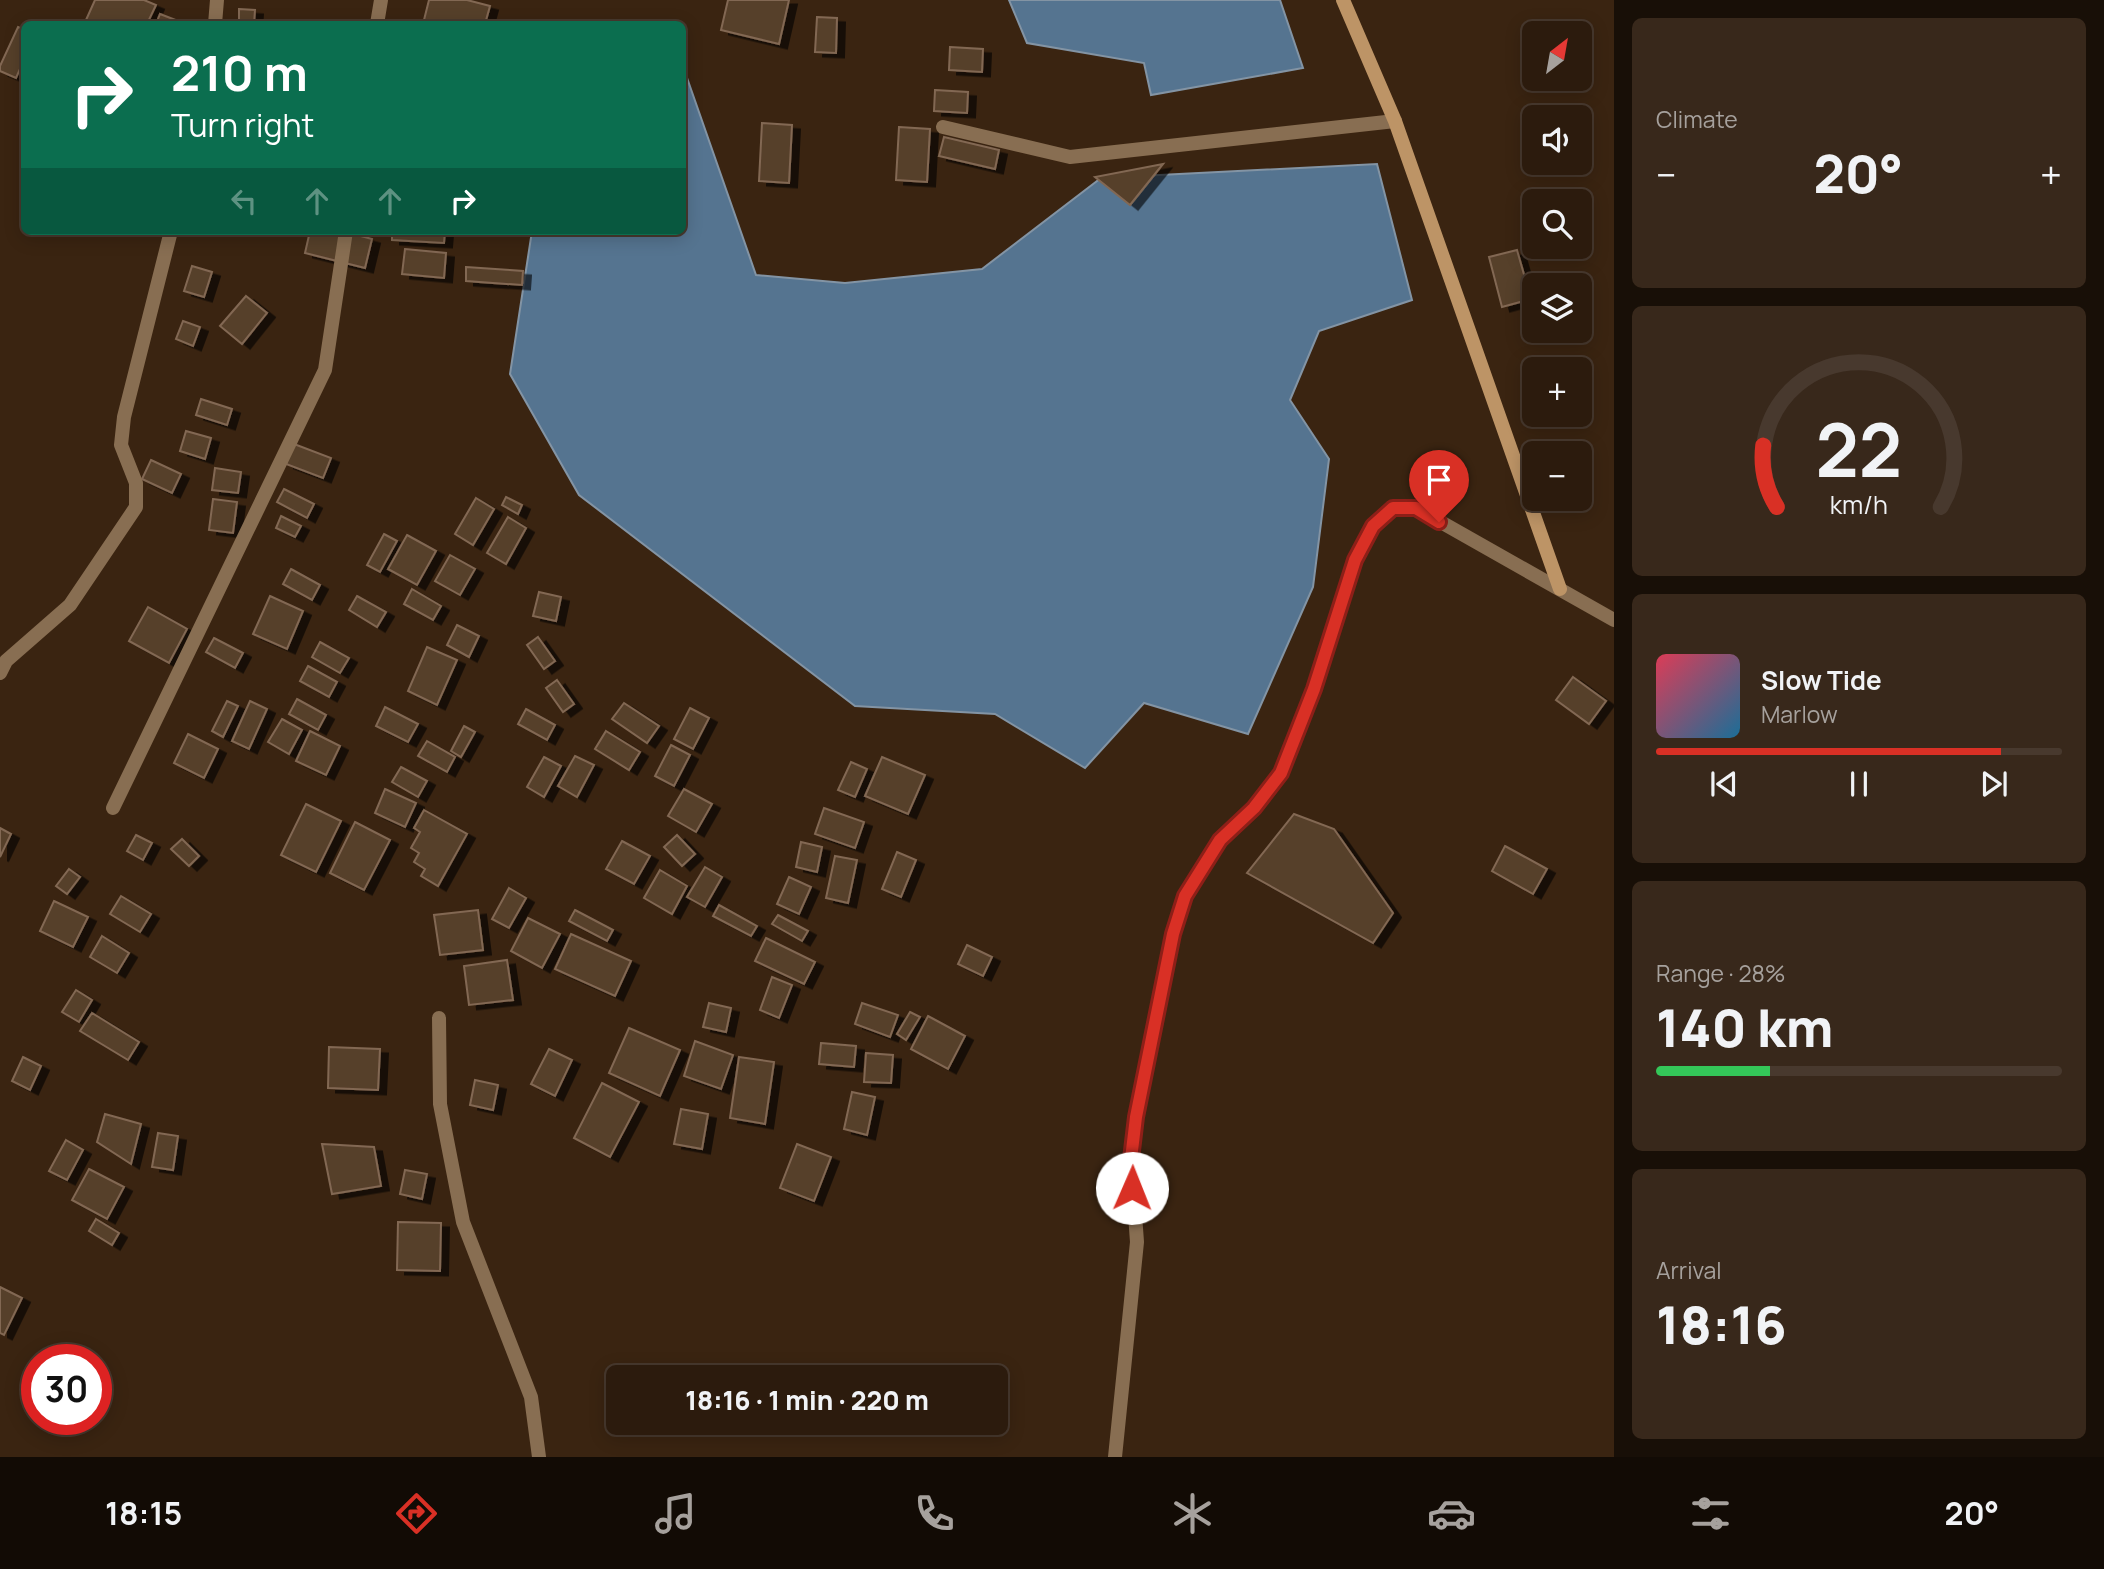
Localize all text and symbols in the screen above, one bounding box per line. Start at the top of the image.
north arrow [1522,21,1592,91]
map controls [1522,21,1592,511]
text: 210 m [171,39,308,106]
icon: right [56,49,147,140]
text: Turn right [171,103,314,147]
text: Climate [1656,103,1738,135]
button: sound [1522,105,1592,175]
text: 20° [1813,138,1903,209]
text: − [1656,148,1677,200]
text: + [2040,148,2062,200]
icon: left [225,182,263,220]
icon: ahead [298,182,336,220]
icon: ahead [371,182,409,220]
icon: right [444,182,482,220]
button: search [1522,189,1592,259]
button: layers [1522,273,1592,343]
button: + [1522,357,1592,427]
text: 22 [1816,399,1902,499]
button: − [1522,441,1592,511]
pin [1409,450,1469,522]
icon: arrive [1420,461,1458,499]
text: km/h [1830,486,1888,521]
text: Slow Tide [1761,662,1882,698]
text: Marlow [1761,698,1838,730]
icon: previous [1705,765,1743,803]
icon: pause [1840,765,1878,803]
icon: next [1975,765,2013,803]
text: Range · 28% [1656,957,1786,989]
text: 140 km [1656,992,1833,1063]
position arrow [1095,1151,1169,1225]
text: Arrival [1656,1254,1722,1286]
text: 18:16 [1656,1289,1787,1360]
speed limit sign: 30 [21,1344,112,1435]
text: 18:16 · 1 min · 220 m [685,1382,929,1418]
icon: directions [392,1489,441,1538]
icon: music [651,1489,700,1538]
icon: phone [910,1489,959,1538]
icon: climate [1168,1489,1217,1538]
icon: car [1427,1489,1476,1538]
icon: filters [1686,1489,1735,1538]
text: 18:15 [105,1491,182,1535]
text: 20° [1945,1491,1999,1535]

